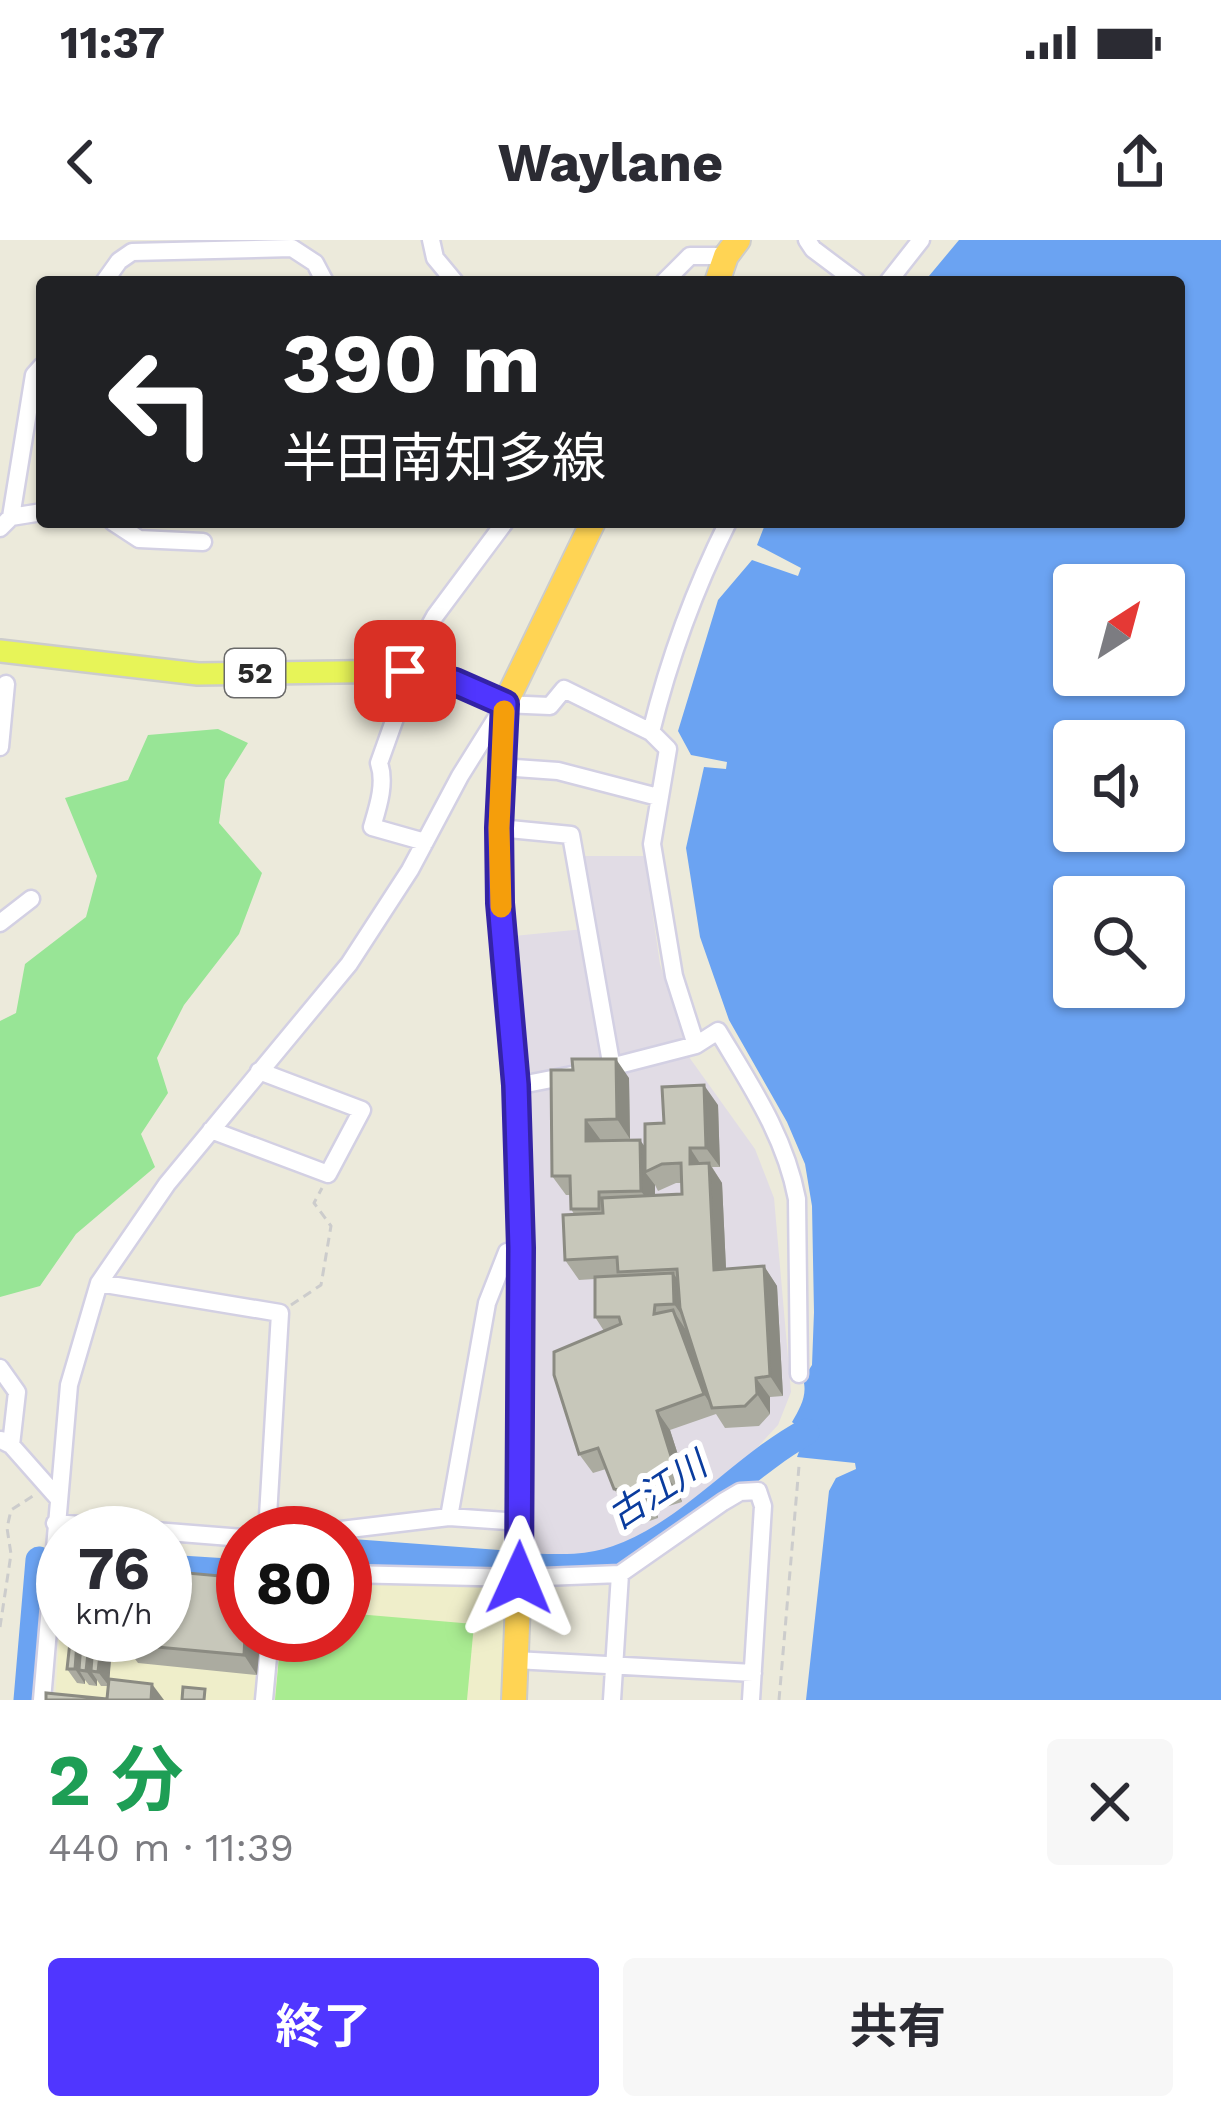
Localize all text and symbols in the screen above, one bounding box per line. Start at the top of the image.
text: 11:37 [60,16,165,69]
icon: back [48,129,114,195]
icon: share [1107,129,1173,195]
text: Waylane [498,131,723,194]
text: 390 m [282,314,541,412]
icon: left [84,324,240,480]
text: 半田南知多線 [282,427,606,490]
north arrow [1053,564,1185,696]
map controls [1053,564,1185,1008]
pin [354,620,456,722]
icon: arrive [372,638,438,704]
road number: 52 [225,649,285,697]
button: sound [1053,720,1185,852]
button: search [1053,876,1185,1008]
water label: 古江川 [601,1442,718,1538]
speed limit sign: 80 [216,1506,372,1662]
position arrow [456,1515,582,1641]
text: 76 [78,1533,150,1604]
text: km/h [75,1596,153,1631]
text: 2 分 [48,1738,184,1822]
button: close [1047,1739,1173,1865]
text: 440 m · 11:39 [48,1825,294,1870]
button: 終了 [48,1958,599,2096]
button: 共有 [623,1958,1173,2096]

